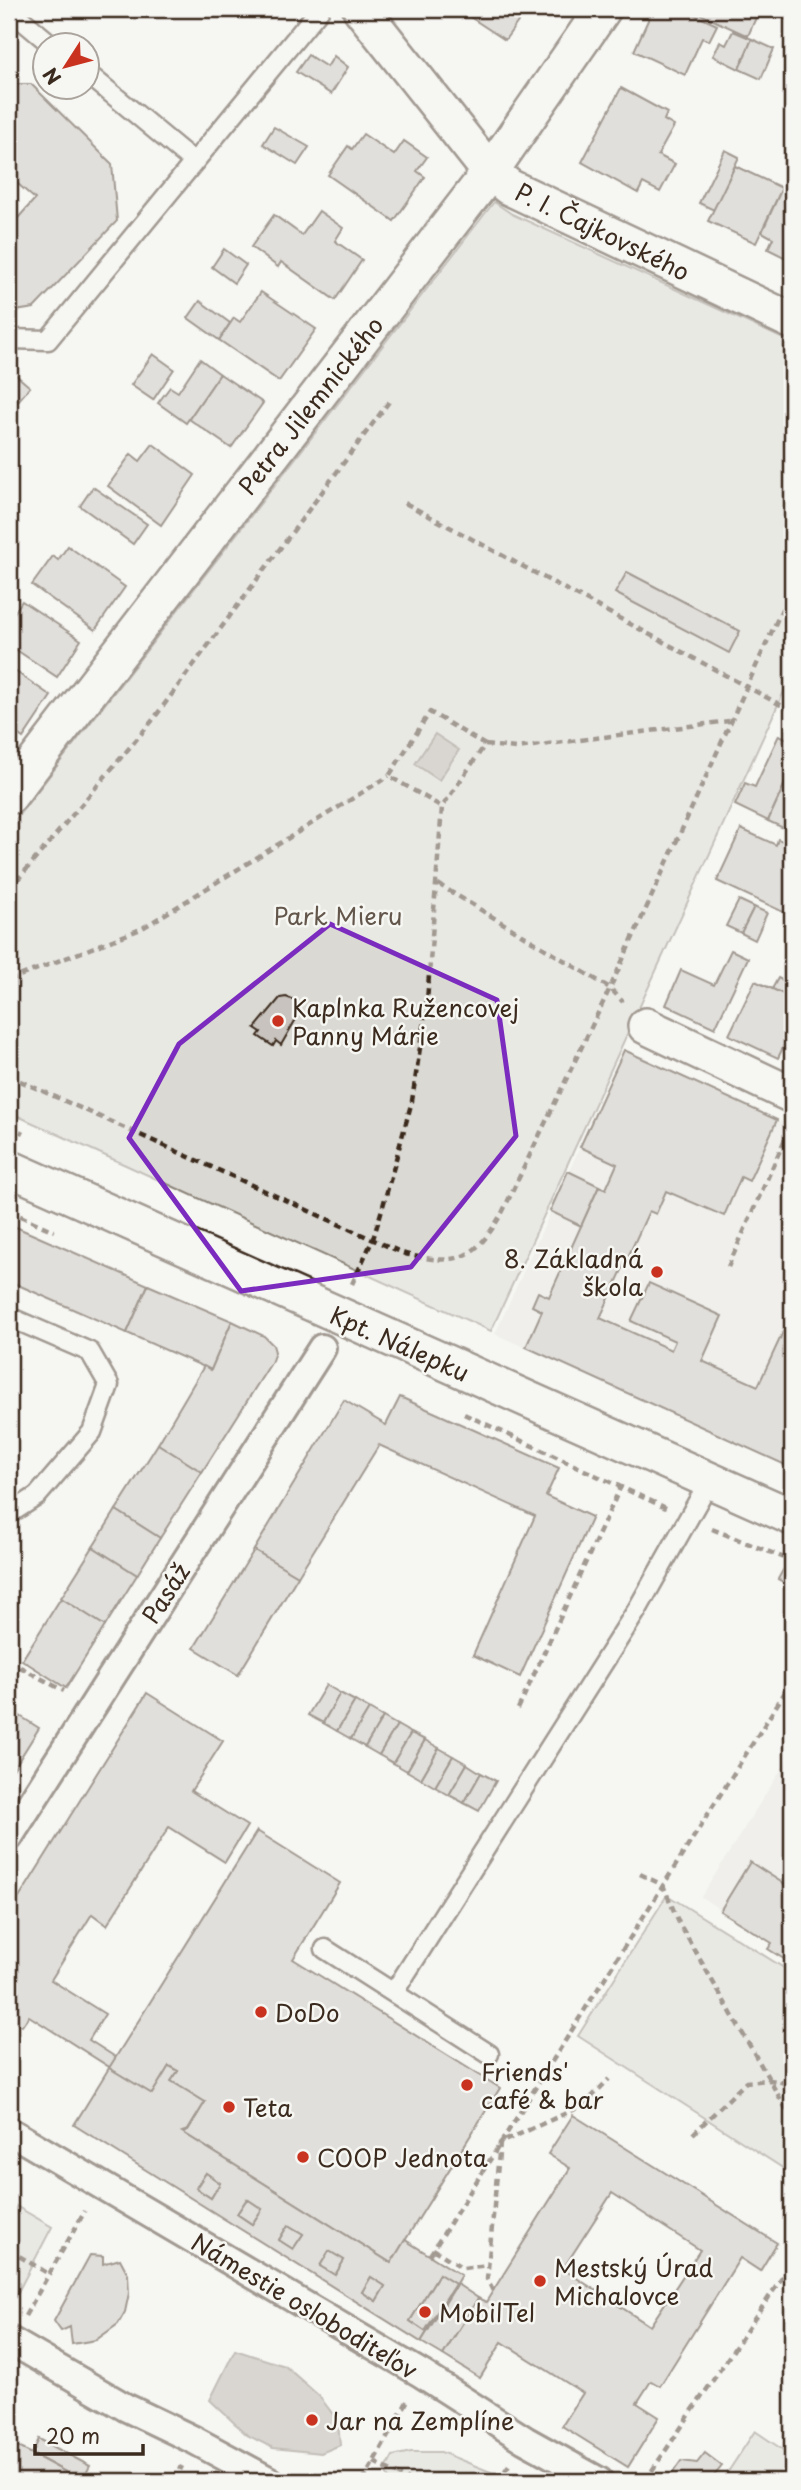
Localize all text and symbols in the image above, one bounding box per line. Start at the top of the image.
north arrow [32,32,102,102]
text: N [36,62,67,91]
street label: P. I. Čajkovského [510,173,696,289]
street label: Petra Jilemnického [229,308,391,502]
park label: Park Mieru [274,897,402,933]
place label: Kaplnka Ružencovej Panny Márie [292,989,519,1053]
marker: Kaplnka Ružencovej Panny Márie [270,1013,286,1029]
place label: 8. Základná škola [504,1240,643,1304]
marker: 8. Základná škola [649,1264,665,1280]
street label: Kpt. Nálepku [325,1296,475,1390]
street label: Pasáž [132,1556,198,1630]
place label: DoDo [275,1994,340,2030]
marker: DoDo [253,2004,269,2020]
place label: Friends' café & bar [481,2053,603,2117]
marker: Friends' café & bar [459,2077,475,2093]
place label: Teta [243,2089,292,2125]
marker: Teta [221,2099,237,2115]
place label: COOP Jednota [317,2139,488,2175]
marker: COOP Jednota [295,2149,311,2165]
street label: Námestie osloboditeľov [185,2223,425,2387]
place label: Mestský Úrad Michalovce [554,2249,713,2313]
marker: Mestský Úrad Michalovce [532,2273,548,2289]
place label: MobilTel [439,2294,535,2330]
marker: MobilTel [417,2304,433,2320]
place label: Jar na Zemplíne [326,2402,515,2438]
marker: Jar na Zemplíne [304,2412,320,2428]
scale bar [35,2413,144,2457]
text: 20 m [46,2419,100,2451]

